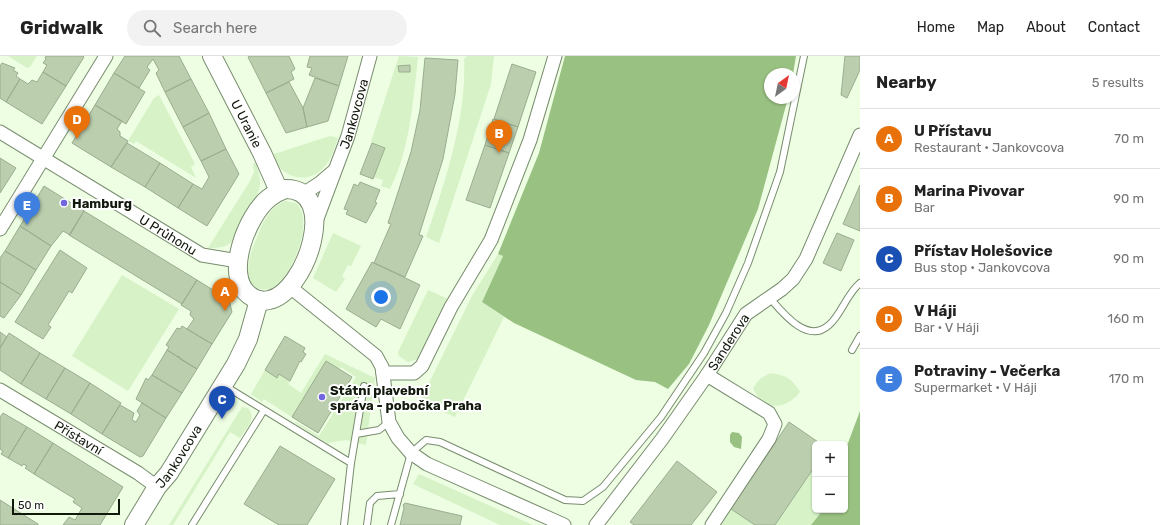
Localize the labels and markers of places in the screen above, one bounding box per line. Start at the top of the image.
pin: D [64,106,90,139]
pin: B [486,120,512,153]
pin: E [14,192,40,225]
place label: Hamburg [72,196,132,211]
marker: Hamburg [59,198,69,208]
pin: A [212,278,238,311]
place label: Státní plavební správa - pobočka Praha [330,383,482,413]
pin: C [209,386,235,419]
marker: Státní plavební správa - pobočka Praha [317,392,327,402]

